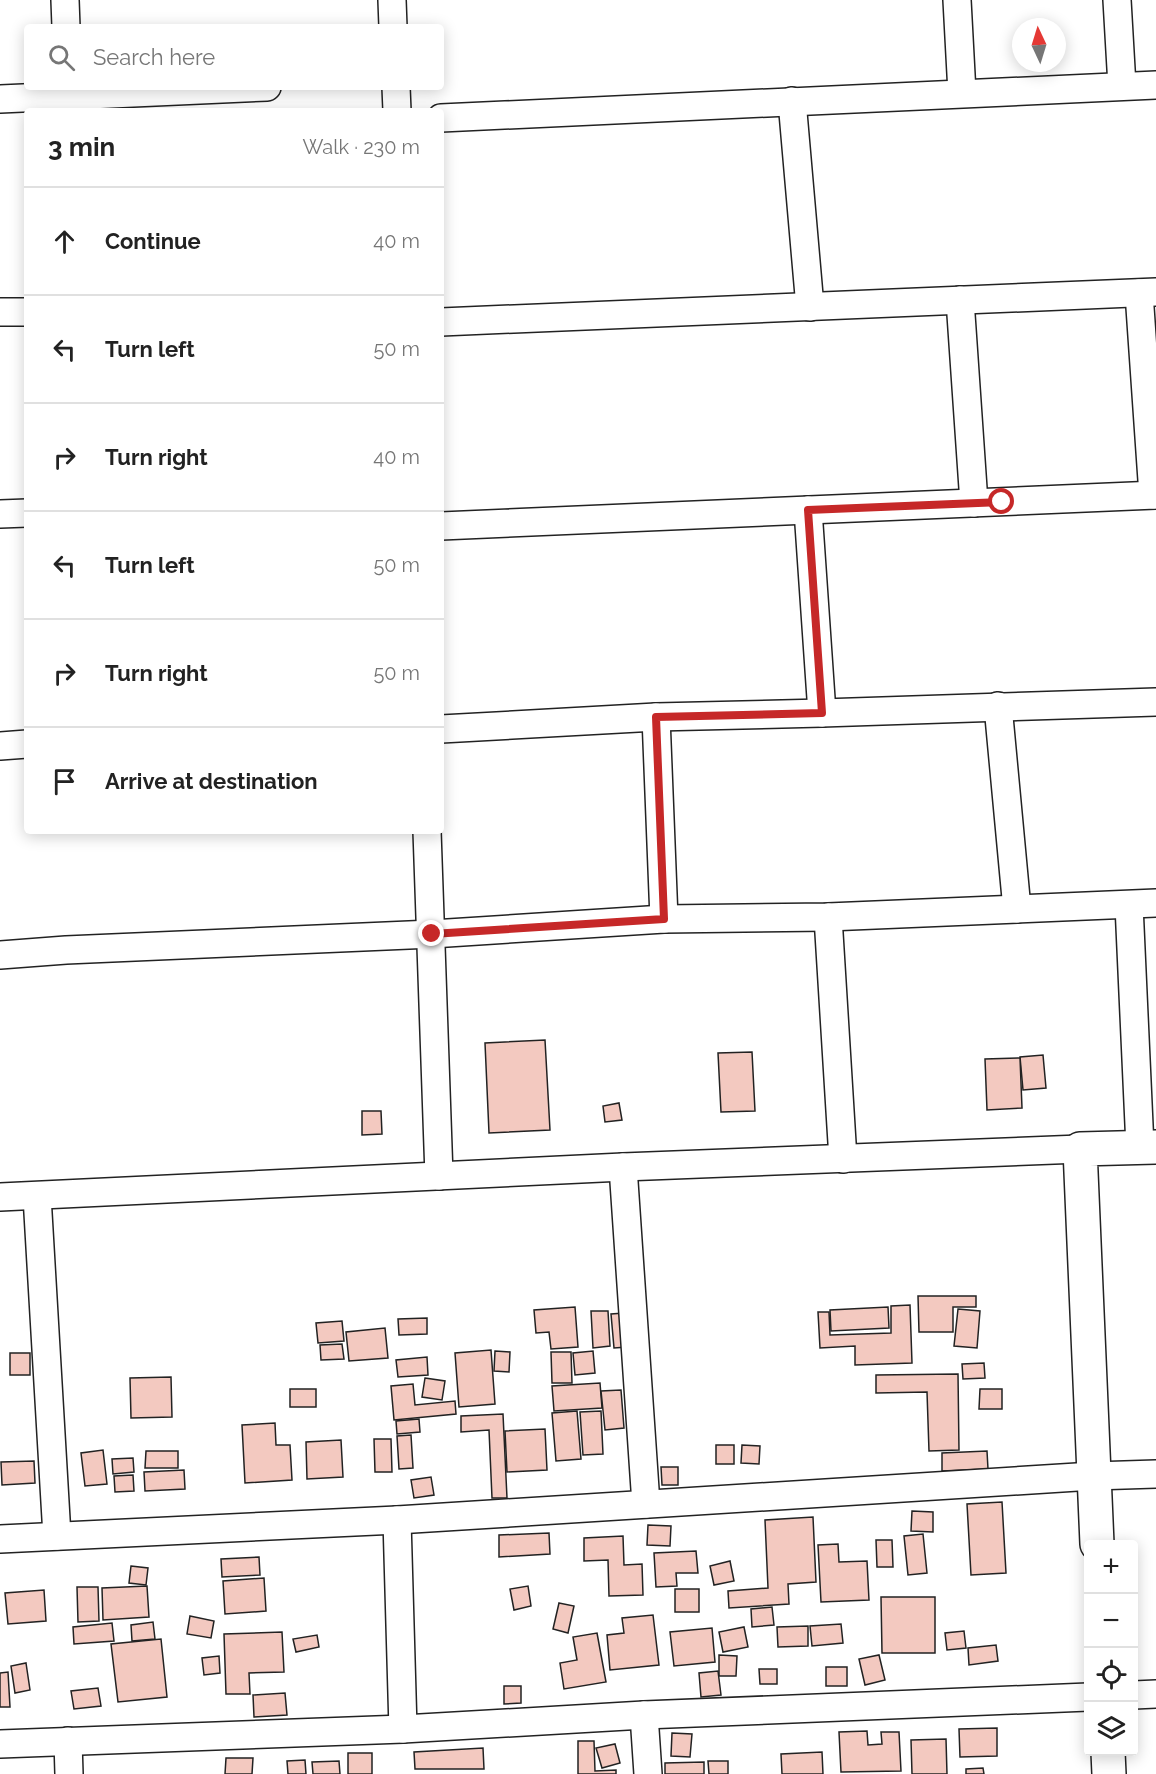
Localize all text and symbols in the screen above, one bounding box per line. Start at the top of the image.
north arrow [1012,18,1066,72]
search box [24,24,444,90]
icon: search [45,41,78,74]
text: Search here [93,44,215,70]
text: 3 min [48,132,115,162]
text: Walk · 230 m [302,135,420,159]
icon: ahead [48,225,81,258]
text: Continue [105,228,201,254]
text: 40 m [373,229,420,253]
icon: left [48,333,81,366]
text: Turn left [105,336,195,362]
text: 50 m [373,337,420,361]
icon: right [48,441,81,474]
text: Turn right [105,444,208,470]
text: 40 m [373,445,420,469]
route start [988,488,1014,514]
icon: left [48,549,81,582]
text: Turn left [105,552,195,578]
text: 50 m [373,553,420,577]
icon: right [48,657,81,690]
text: Turn right [105,660,208,686]
text: 50 m [373,661,420,685]
icon: arrive [48,765,81,798]
text: Arrive at destination [105,768,318,794]
route end [418,920,444,946]
map controls [1084,1540,1138,1756]
button: + [1084,1540,1138,1594]
button: − [1084,1594,1138,1648]
button: locate [1084,1648,1138,1702]
button: layers [1084,1702,1138,1756]

